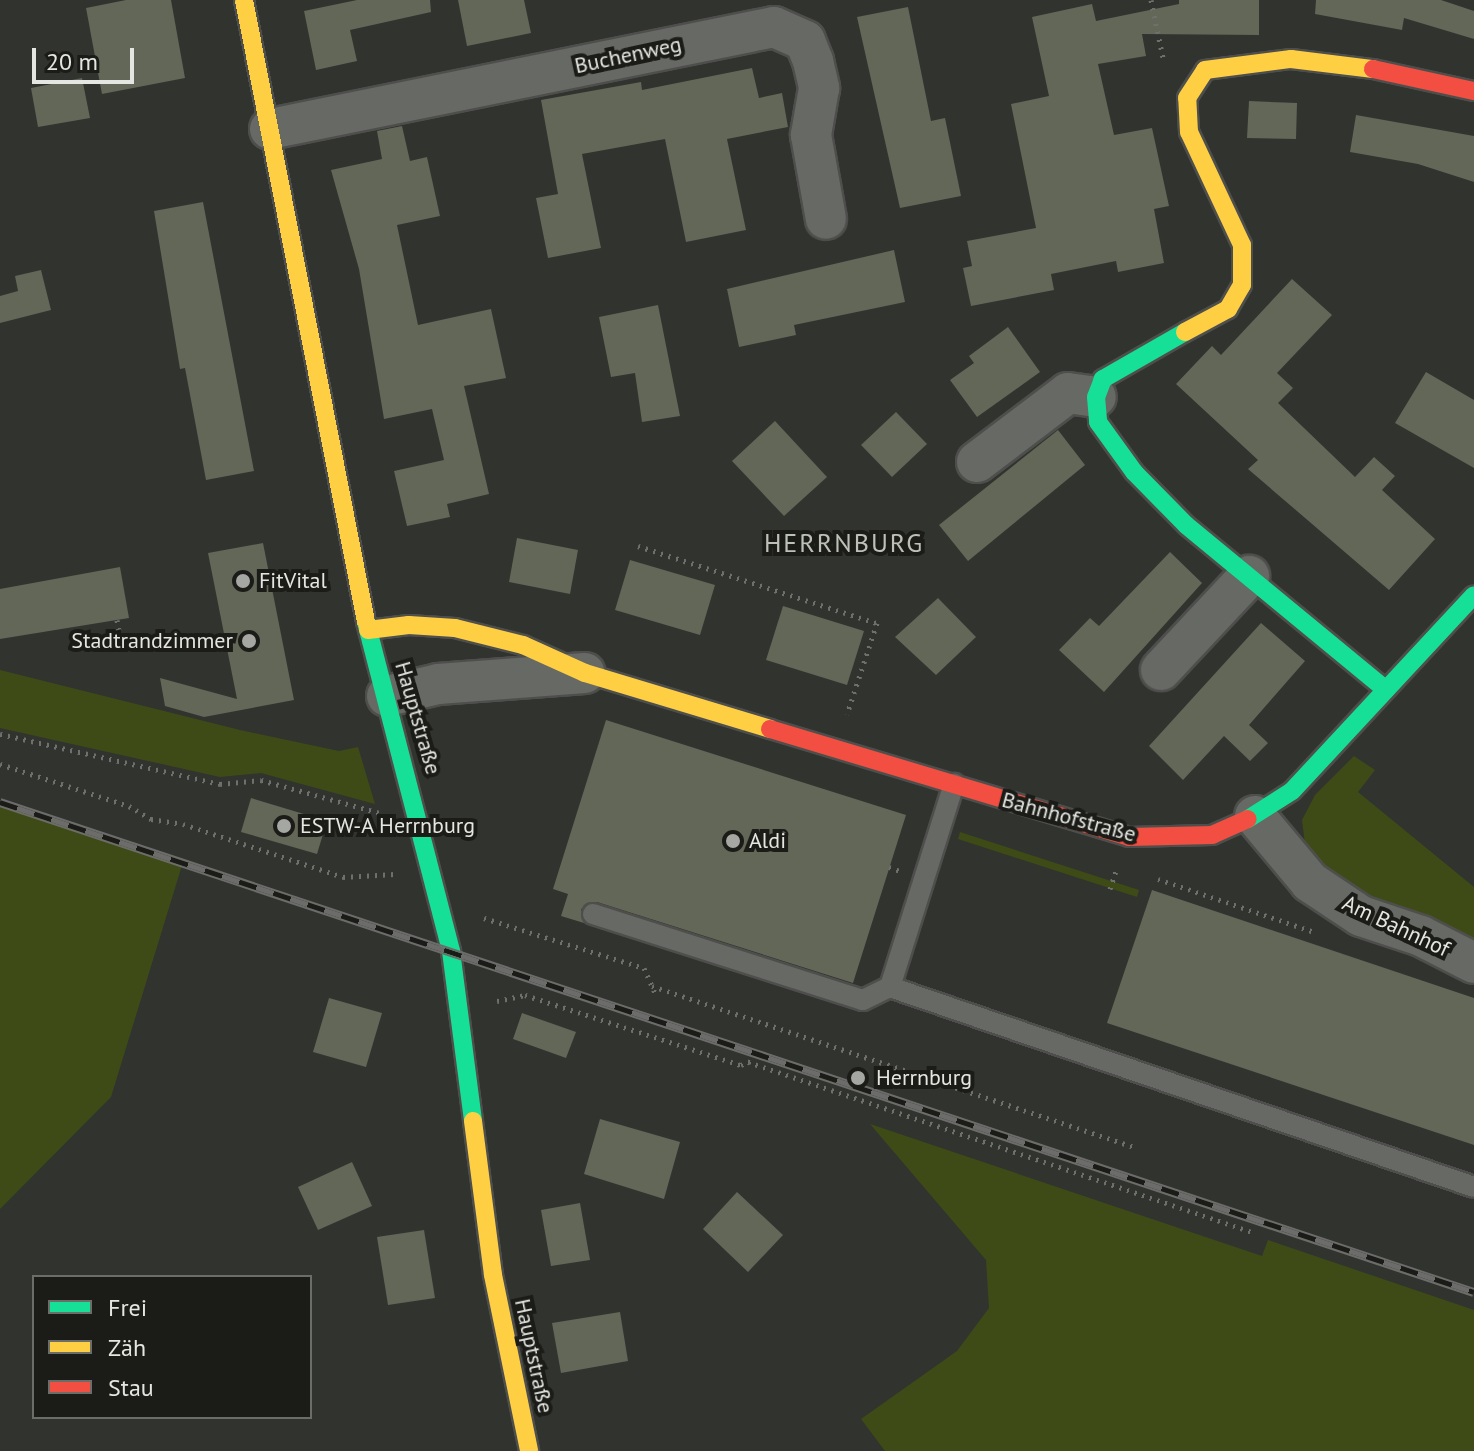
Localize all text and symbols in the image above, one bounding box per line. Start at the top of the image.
street label: Buchenweg [572,31,684,79]
scale bar [36,32,138,82]
text: 20 m [46,46,98,77]
district label: HERRNBURG [764,527,924,559]
place label: FitVital [259,568,327,594]
marker: FitVital [234,572,252,590]
place label: Stadtrandzimmer [71,628,233,654]
marker: Stadtrandzimmer [240,632,258,650]
street label: Hauptstraße [389,658,447,778]
street label: Bahnhofstraße [999,786,1139,848]
place label: ESTW-A Herrnburg [300,813,476,839]
marker: ESTW-A Herrnburg [275,817,293,835]
place label: Aldi [749,828,786,854]
marker: Aldi [724,832,742,850]
street label: Am Bahnhof [1338,890,1454,962]
place label: Herrnburg [876,1065,972,1091]
marker: Herrnburg [847,1067,869,1089]
legend [32,1275,312,1419]
text: Frei [108,1292,147,1323]
street label: Hauptstraße [509,1296,559,1416]
text: Zäh [108,1332,146,1363]
text: Stau [108,1372,154,1403]

